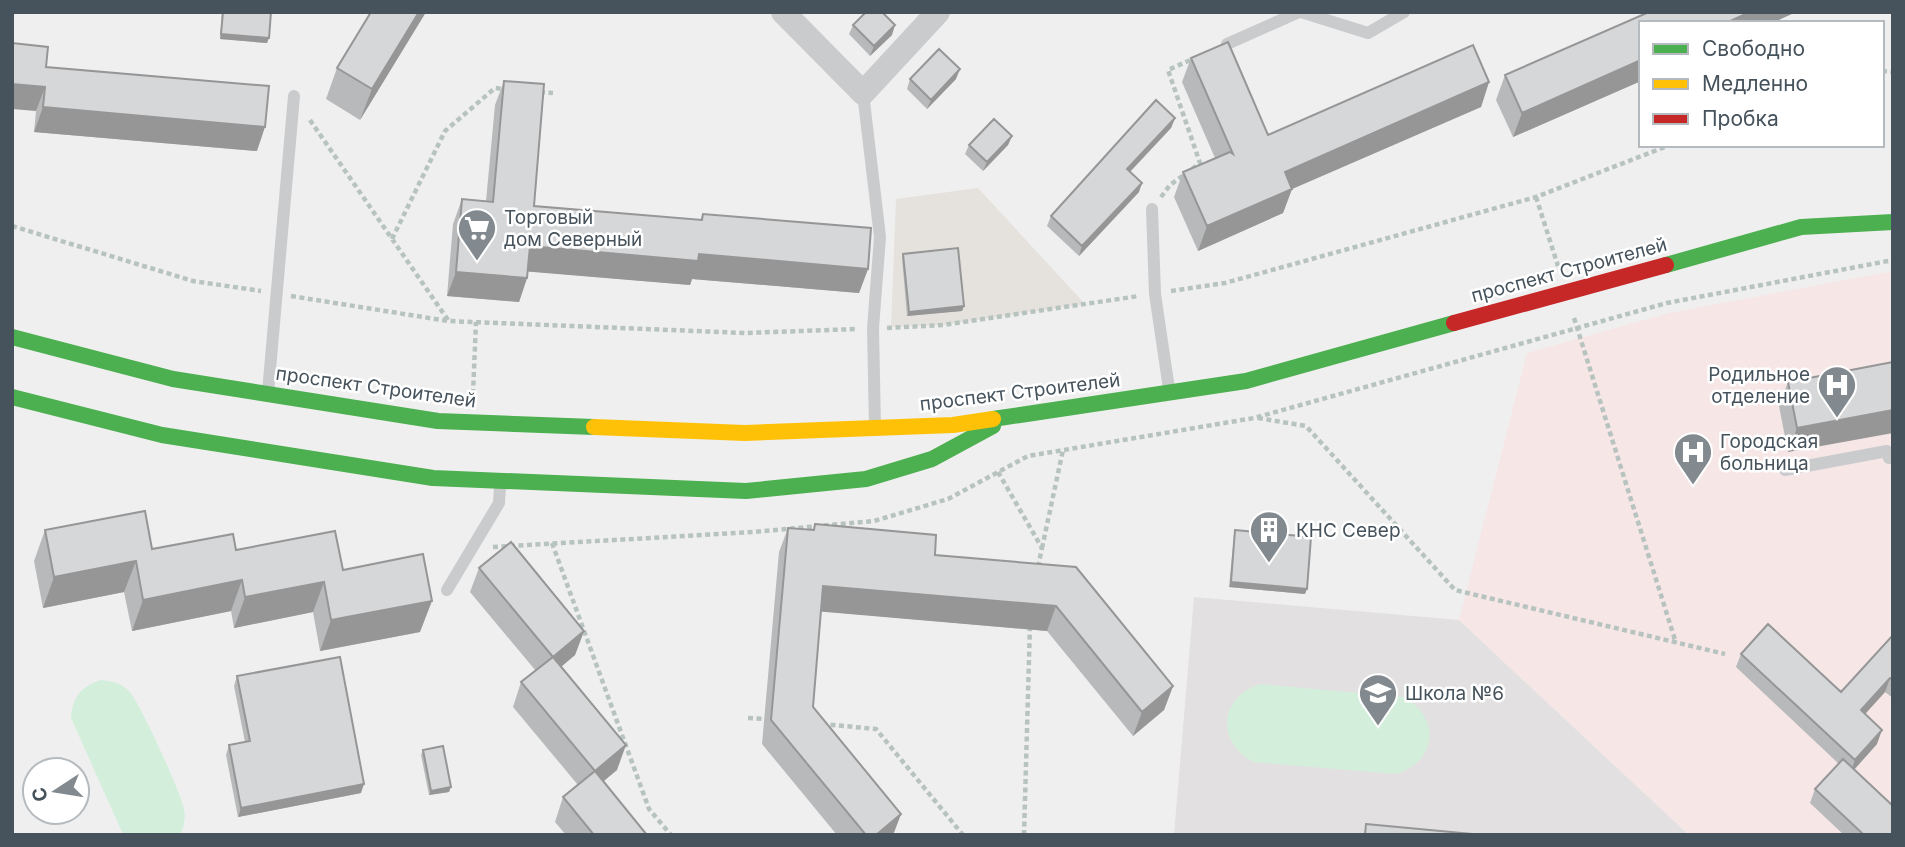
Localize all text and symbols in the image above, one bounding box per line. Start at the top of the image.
legend [1639,21,1884,147]
text: Свободно [1702,36,1805,61]
text: Медленно [1702,71,1808,96]
text: Пробка [1702,106,1779,131]
place label: Торговый дом Северный [504,206,642,251]
supermarket icon: Торговый дом Северный [456,207,498,262]
street label: проспект Строителей [1468,233,1670,307]
street label: проспект Строителей [274,362,478,412]
place label: Родильное отделение [1708,363,1810,408]
hospital icon: Родильное отделение [1816,364,1858,419]
street label: проспект Строителей [918,368,1122,416]
place label: Городская больница [1720,430,1818,475]
hospital icon: Городская больница [1672,431,1714,486]
building icon: КНС Север [1248,509,1290,564]
place label: КНС Север [1296,519,1401,542]
school or university icon: Школа №6 [1357,672,1399,727]
place label: Школа №6 [1405,682,1504,705]
north arrow [21,756,91,826]
text: С [27,785,53,804]

